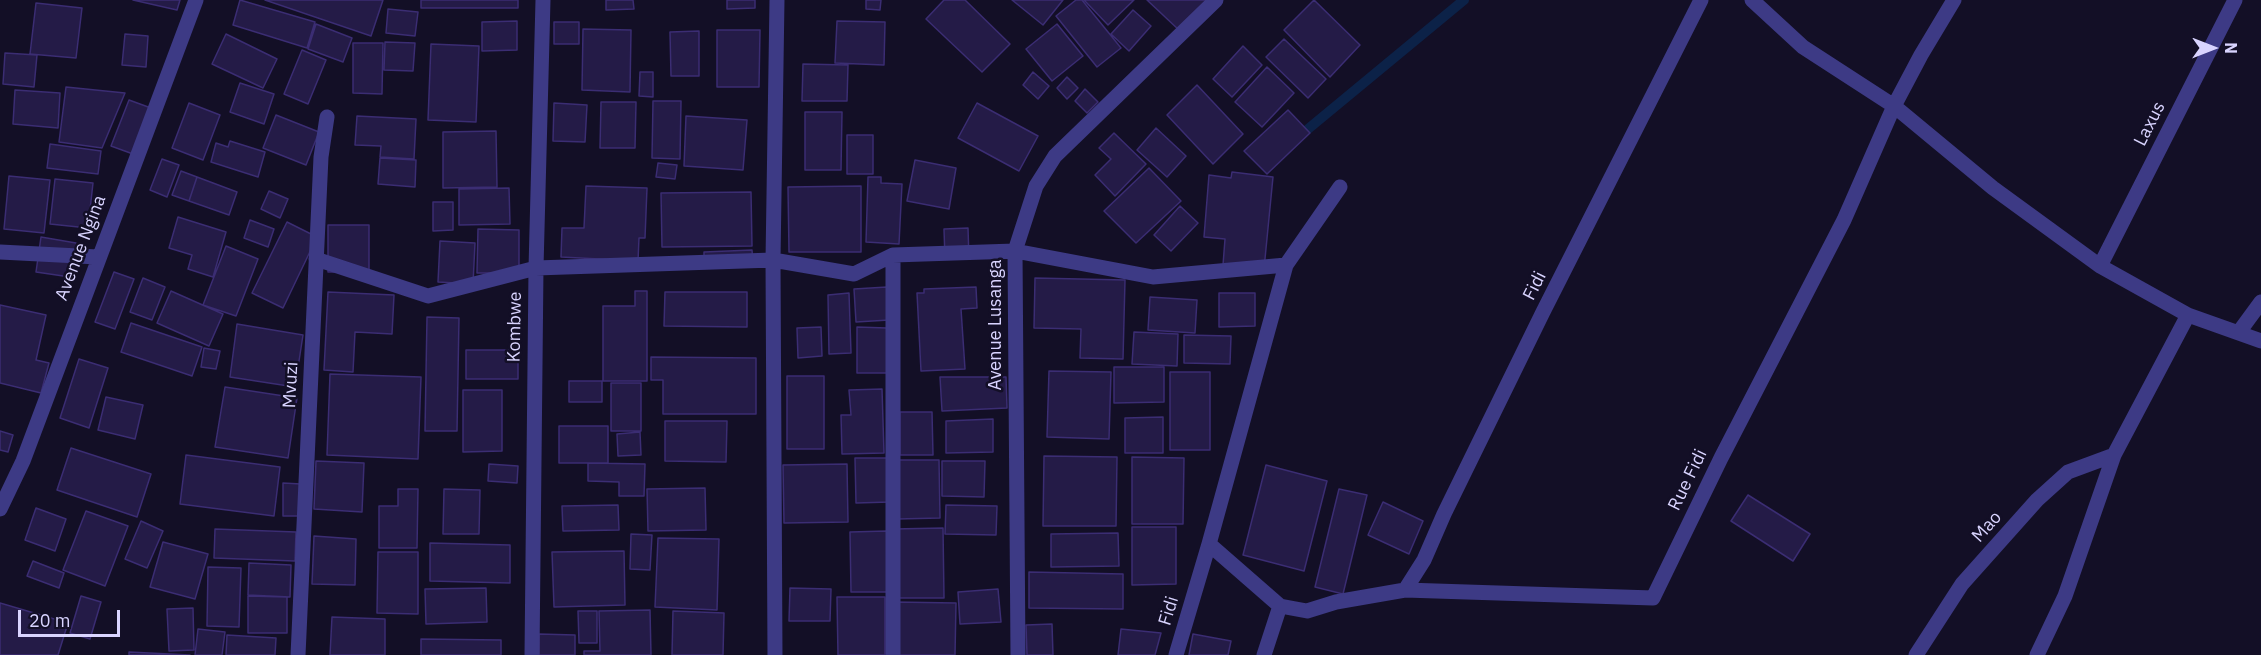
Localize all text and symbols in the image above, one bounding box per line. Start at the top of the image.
north arrow [2183,18,2243,78]
text: N [2221,42,2241,54]
street label: Laxus [2130,98,2170,150]
street label: Avenue Ngina [51,192,111,304]
street label: Avenue Lusanga [985,259,1007,391]
street label: Fidi [1519,268,1551,304]
street label: Kombwe [504,291,526,363]
street label: Mvuzi [279,361,303,409]
street label: Rue Fidi [1664,446,1712,514]
street label: Mao [1967,507,2007,547]
street label: Fidi [1154,594,1184,628]
scale bar [21,598,123,636]
text: 20 m [29,609,71,632]

